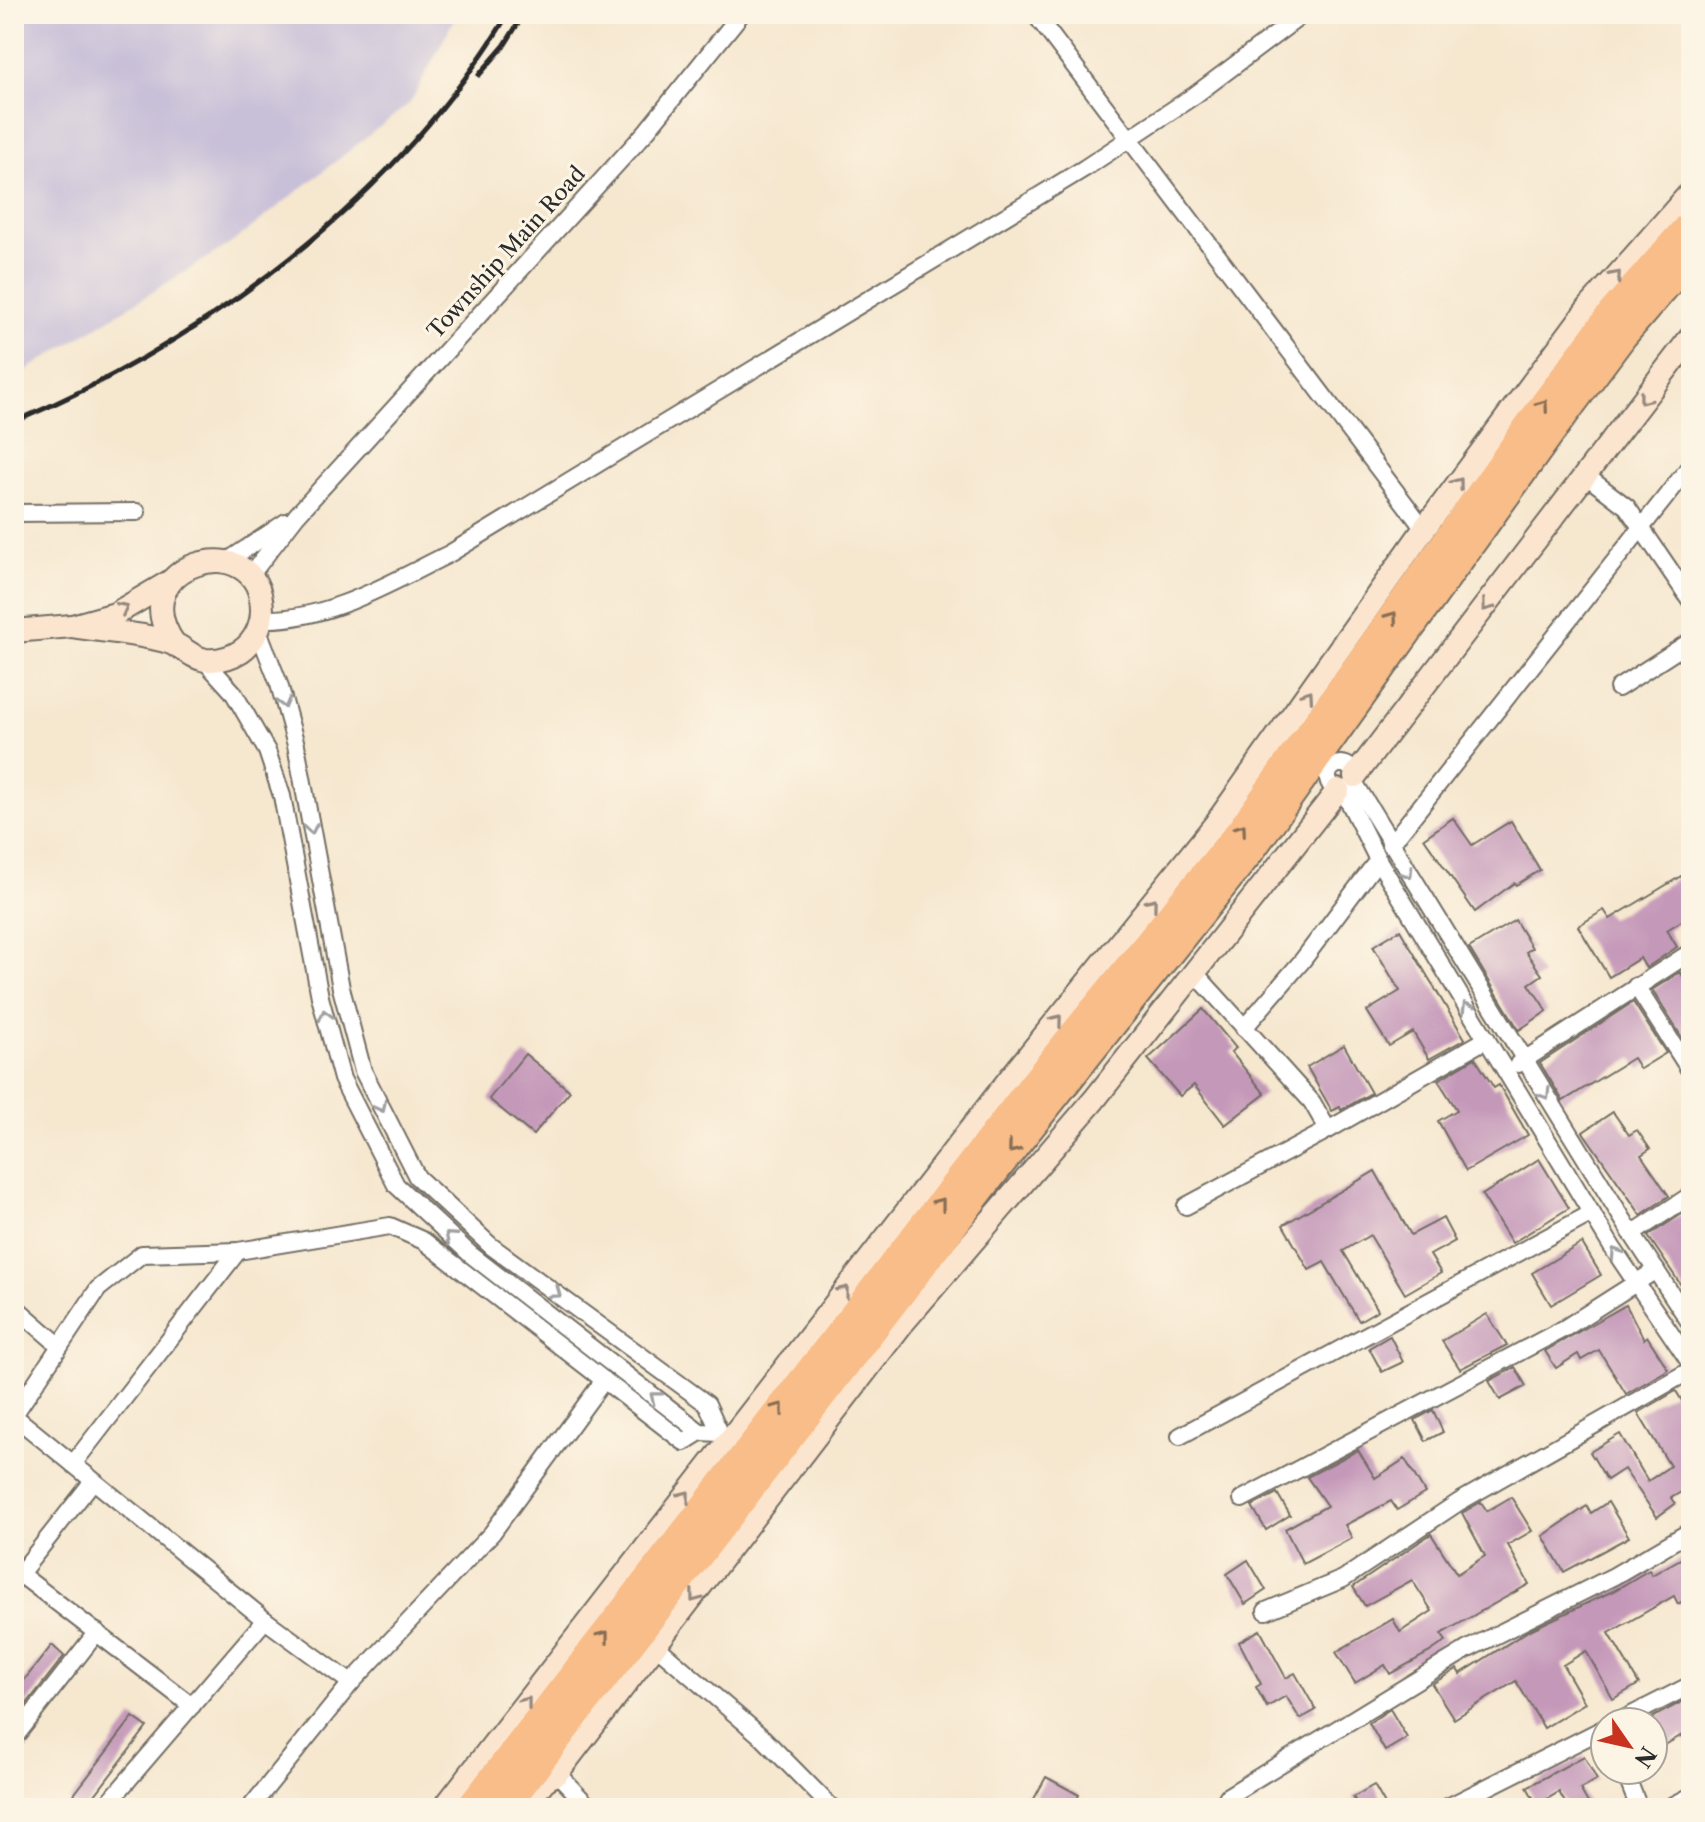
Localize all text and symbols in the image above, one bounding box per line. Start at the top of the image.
street label: Township Main Road [422,160,591,344]
one-way arrow [1606,271,1620,286]
one-way arrow [1639,390,1653,405]
one-way arrow [1533,400,1548,414]
one-way arrow [1448,477,1463,492]
one-way arrow [1482,597,1496,612]
one-way arrow [115,602,129,618]
one-way arrow [1382,611,1397,625]
one-way arrow [1298,690,1313,704]
one-way arrow [275,695,292,709]
one-way arrow [302,822,319,836]
one-way arrow [1231,823,1246,837]
one-way arrow [1398,864,1413,879]
one-way arrow [1142,897,1156,912]
one-way arrow [1462,1001,1477,1016]
one-way arrow [317,1009,334,1023]
one-way arrow [1047,1015,1062,1030]
one-way arrow [1535,1085,1551,1100]
one-way arrow [372,1098,387,1113]
one-way arrow [1008,1139,1023,1154]
one-way arrow [930,1198,945,1212]
one-way arrow [445,1232,460,1246]
one-way arrow [1611,1247,1626,1262]
one-way arrow [547,1283,562,1298]
one-way arrow [834,1286,849,1300]
one-way arrow [649,1393,663,1407]
one-way arrow [770,1402,784,1417]
one-way arrow [675,1490,689,1505]
one-way arrow [690,1588,704,1603]
one-way arrow [594,1630,608,1645]
one-way arrow [516,1696,530,1711]
north arrow [1589,1706,1669,1786]
text: N [1629,1741,1662,1772]

